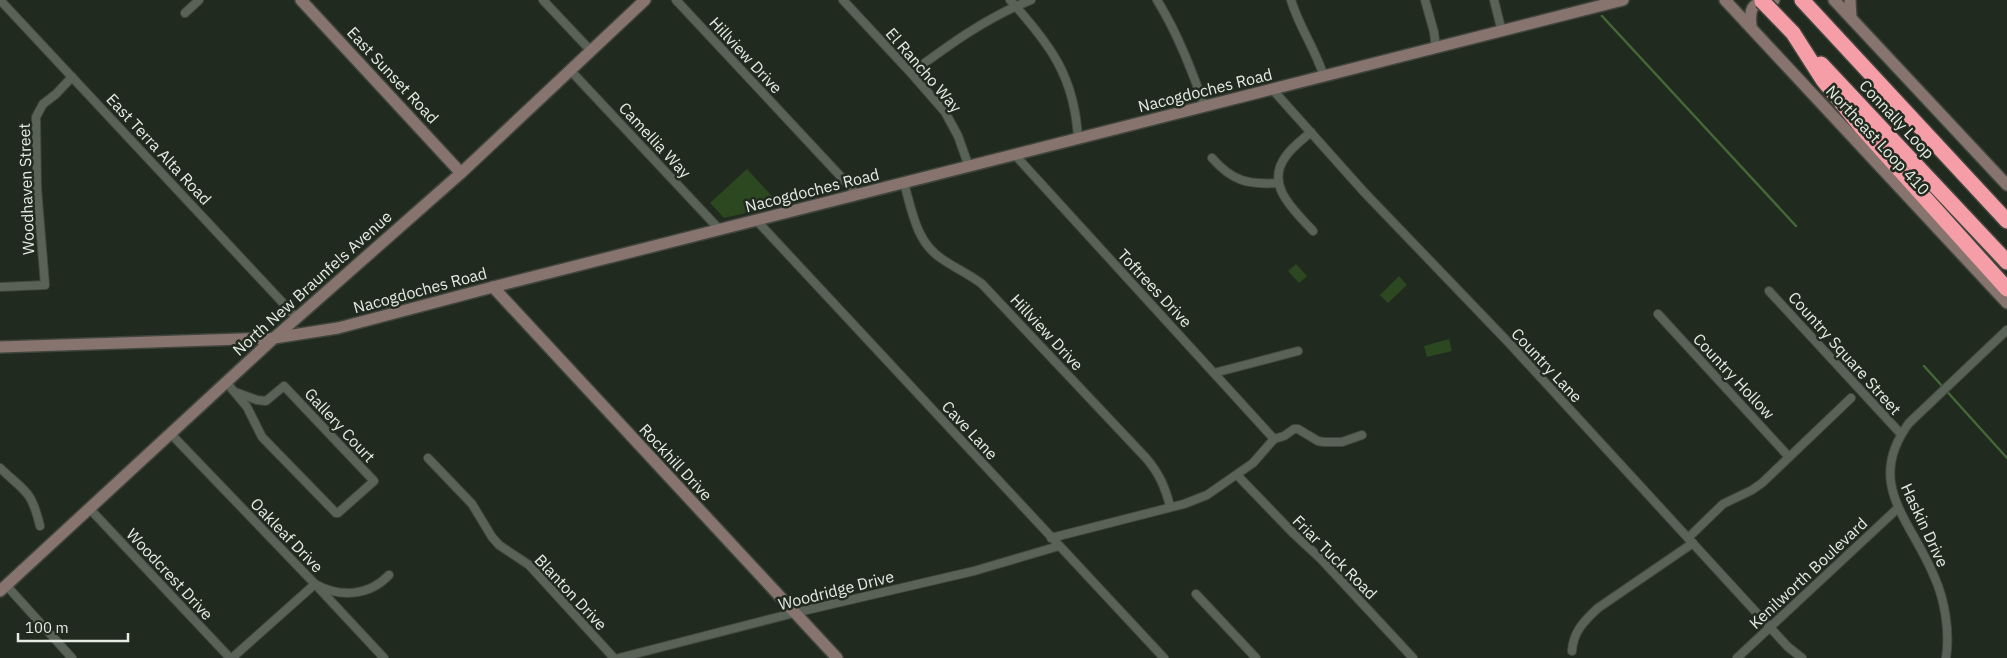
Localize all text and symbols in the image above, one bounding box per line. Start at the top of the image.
street label: Hillview Drive [705,13,787,98]
street label: East Sunset Road [343,22,443,128]
street label: El Rancho Way [882,24,966,116]
street label: Nacogdoches Road [1136,64,1274,116]
street label: Connally Loop [1855,75,1939,163]
street label: Northeast Loop 410 [1822,81,1934,199]
street label: East Terra Alta Road [102,89,216,209]
street label: Camellia Way [615,98,695,182]
street label: Woodhaven Street [14,123,38,255]
street label: Nacogdoches Road [743,164,881,216]
street label: North New Braunfels Avenue [228,206,396,360]
street label: Toftrees Drive [1114,245,1197,331]
street label: Nacogdoches Road [351,263,489,317]
street label: Country Square Street [1784,287,1906,419]
street label: Hillview Drive [1006,290,1088,375]
street label: Country Lane [1507,323,1587,407]
street label: Country Hollow [1689,329,1779,423]
street label: Gallery Court [300,384,380,466]
street label: Cave Lane [938,396,1002,464]
street label: Rockhill Drive [635,419,717,505]
street label: Haskin Drive [1897,480,1953,570]
street label: Oakleaf Drive [246,493,328,577]
street label: Friar Tuck Road [1289,511,1381,603]
street label: Kenilworth Boulevard [1745,513,1871,633]
street label: Woodcrest Drive [122,524,218,624]
street label: Blanton Drive [531,550,612,634]
street label: Woodridge Drive [776,566,896,614]
scale bar [18,610,128,642]
text: 100 m [25,618,69,637]

